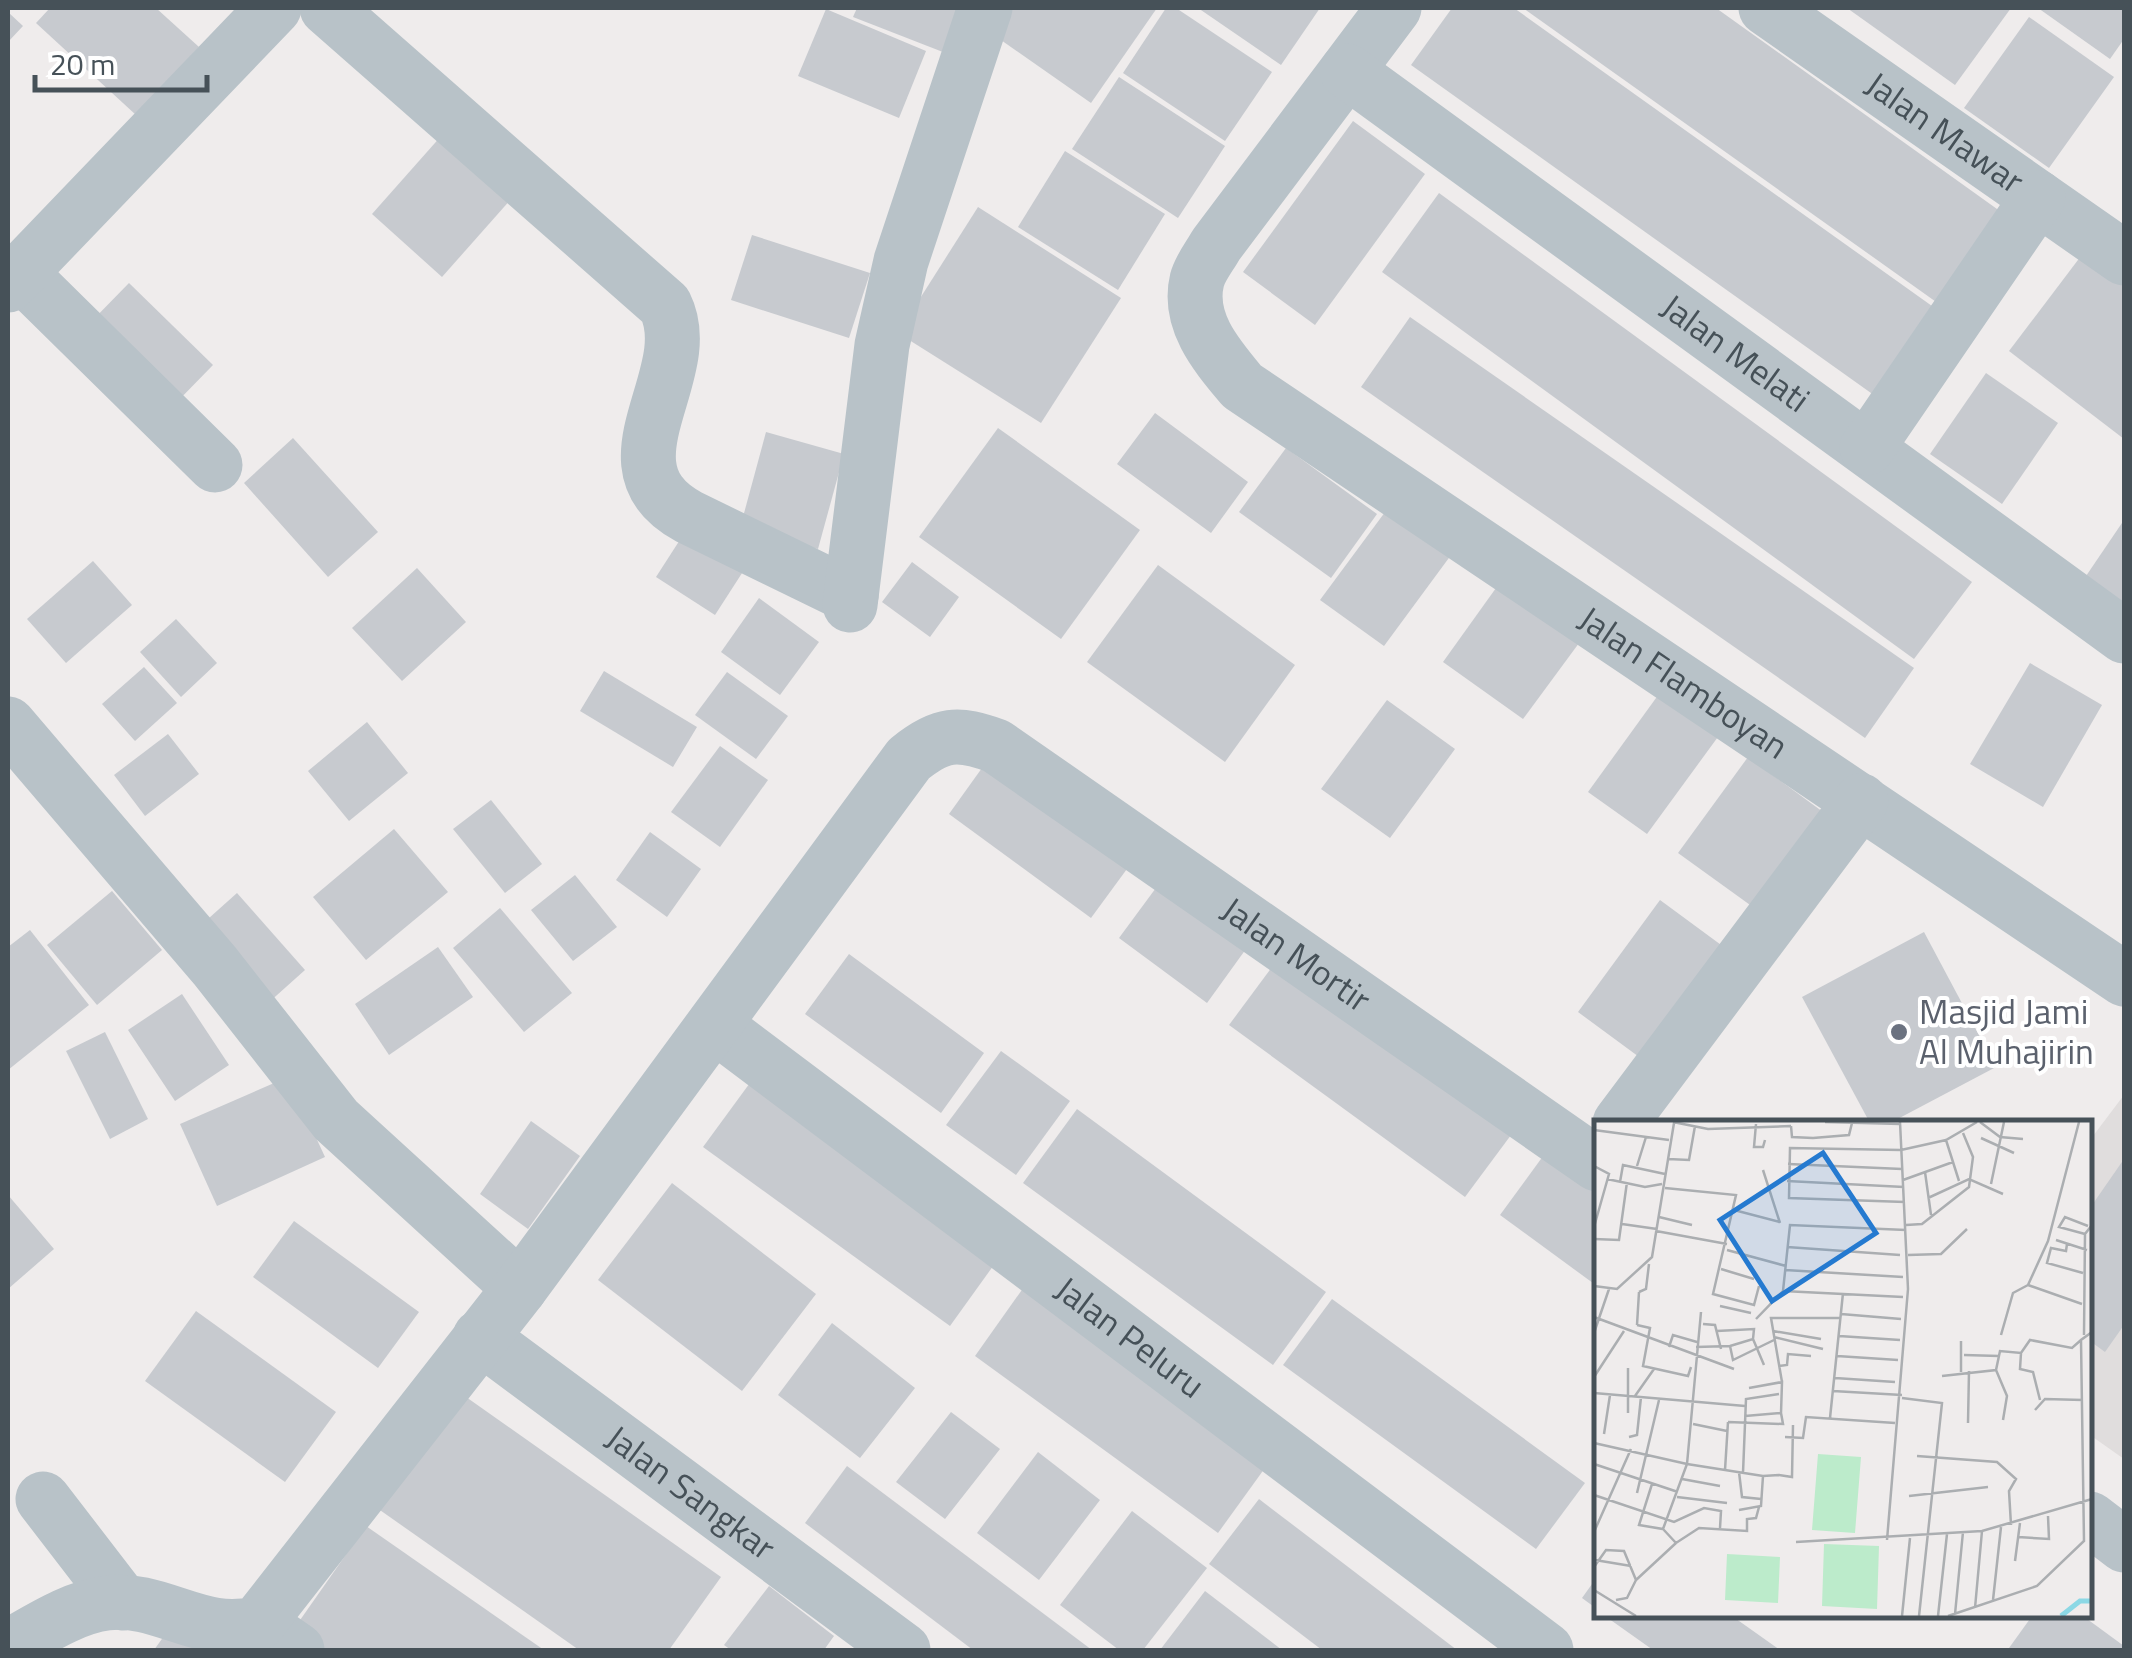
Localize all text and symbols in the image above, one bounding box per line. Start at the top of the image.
scale bar [35,30,208,92]
text: 20 m [50,41,115,87]
street label: Jalan Mawar [1855,57,2036,206]
street label: Jalan Melati [1650,280,1821,425]
street label: Jalan Flamboyan [1568,592,1800,772]
street label: Jalan Mortir [1211,883,1383,1025]
place label: Masjid Jami Al Muhajirin [1919,984,2094,1078]
marker: Masjid Jami Al Muhajirin [1888,1021,1910,1043]
inset map [1594,1120,2092,1618]
street label: Jalan Peluru [1044,1262,1217,1411]
street label: Jalan Sangkar [595,1411,787,1573]

